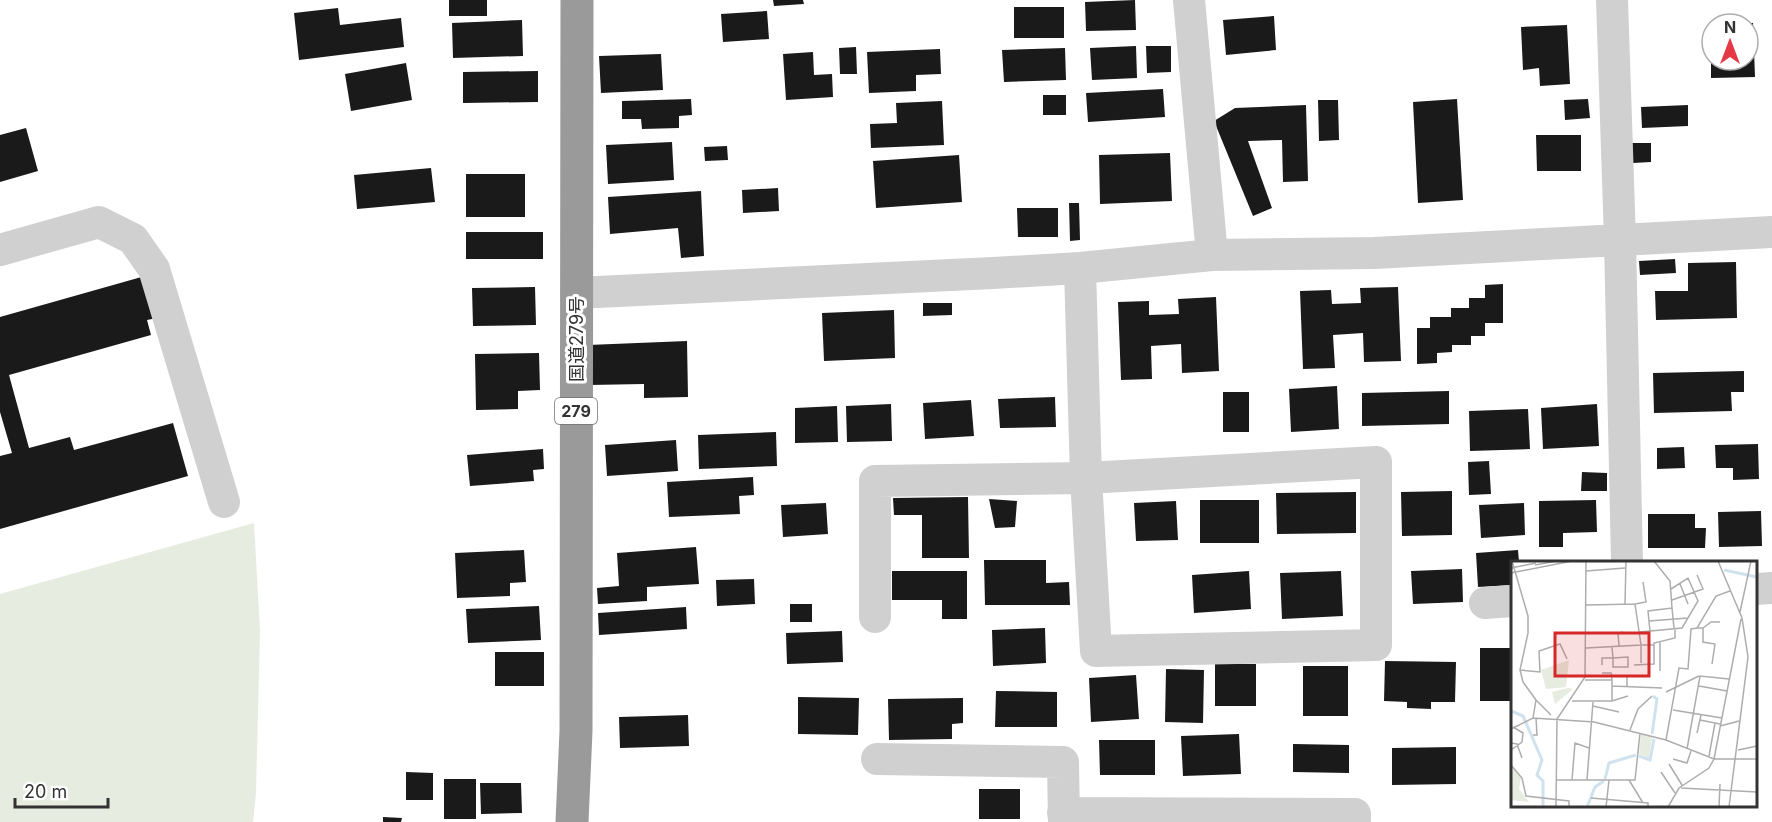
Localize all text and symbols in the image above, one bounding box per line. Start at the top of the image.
north arrow [1700,12,1760,72]
text: N [1724,17,1736,37]
street label: 国道279号 [566,296,587,382]
road number: 279 [555,398,597,424]
inset map [1511,561,1757,807]
scale bar [15,771,108,809]
text: 20 m [24,781,67,802]

